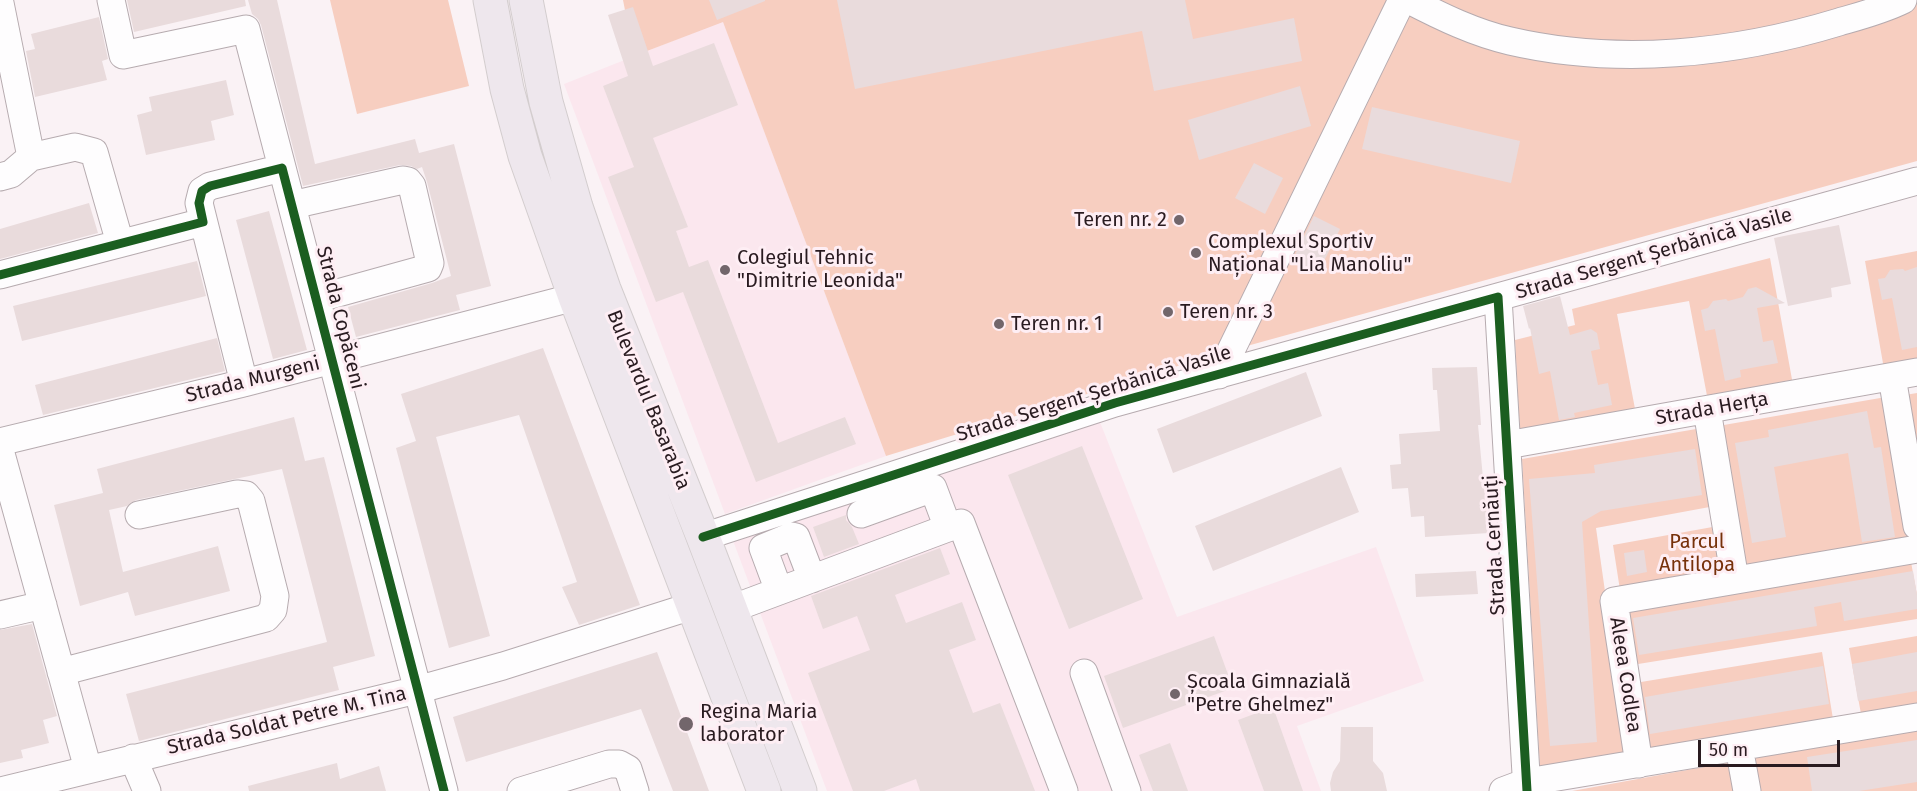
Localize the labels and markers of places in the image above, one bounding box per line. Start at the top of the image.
place label: Teren nr. 2 [1074,208,1167,232]
marker: Teren nr. 2 [1172,213,1186,227]
place label: Complexul Sportiv Național "Lia Manoliu" [1208,230,1411,277]
place label: Colegiul Tehnic "Dimitrie Leonida" [737,246,903,293]
marker: Complexul Sportiv Național "Lia Manoliu" [1189,246,1203,260]
marker: Colegiul Tehnic "Dimitrie Leonida" [718,263,732,277]
place label: Teren nr. 3 [1180,300,1273,324]
marker: Teren nr. 3 [1161,305,1175,319]
place label: Teren nr. 1 [1011,312,1103,336]
marker: Teren nr. 1 [992,317,1006,331]
place label: Școala Gimnazială "Petre Ghelmez" [1187,670,1351,717]
marker: Școala Gimnazială "Petre Ghelmez" [1168,687,1182,701]
place label: Regina Maria laborator [700,700,817,747]
marker: Regina Maria laborator [677,715,695,733]

